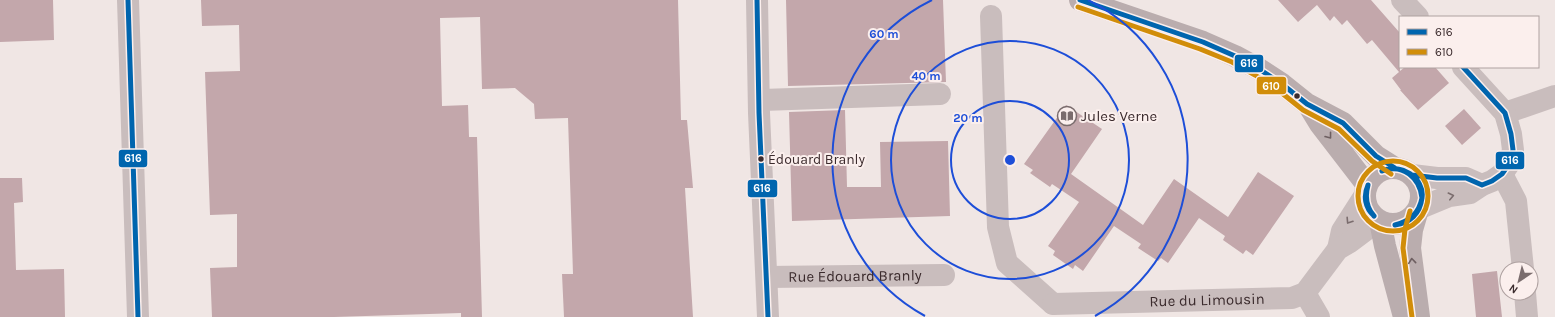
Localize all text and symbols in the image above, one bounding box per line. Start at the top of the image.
legend [1399,16,1539,68]
text: 616 [1435,25,1453,39]
text: 60 m [869,27,899,41]
text: 610 [1435,45,1453,59]
line badge: 616 [1234,54,1264,73]
text: 616 [1240,57,1258,70]
text: 40 m [911,69,941,83]
line badge: 610 [1256,76,1287,95]
text: 610 [1262,80,1280,93]
unlabelled marker [1292,91,1302,101]
library icon: Jules Verne [1056,105,1078,127]
place label: Jules Verne [1081,107,1157,125]
text: 20 m [953,111,983,125]
one-way arrow [1325,131,1332,138]
line badge: 616 [118,149,148,168]
place label: Édouard Branly [768,150,866,168]
line badge: 616 [1495,151,1525,170]
text: 616 [124,152,142,165]
centre of rings [1003,153,1017,167]
marker: Édouard Branly [756,154,766,164]
text: 616 [1501,154,1519,167]
line badge: 616 [747,179,778,198]
text: 616 [753,182,771,195]
one-way arrow [1448,193,1454,201]
one-way arrow [1346,217,1353,224]
one-way arrow [1408,258,1417,264]
north arrow [1499,261,1539,301]
street label: Rue Édouard Branly [788,266,922,286]
text: N [1507,281,1521,296]
street label: Rue du Limousin [1149,290,1265,311]

